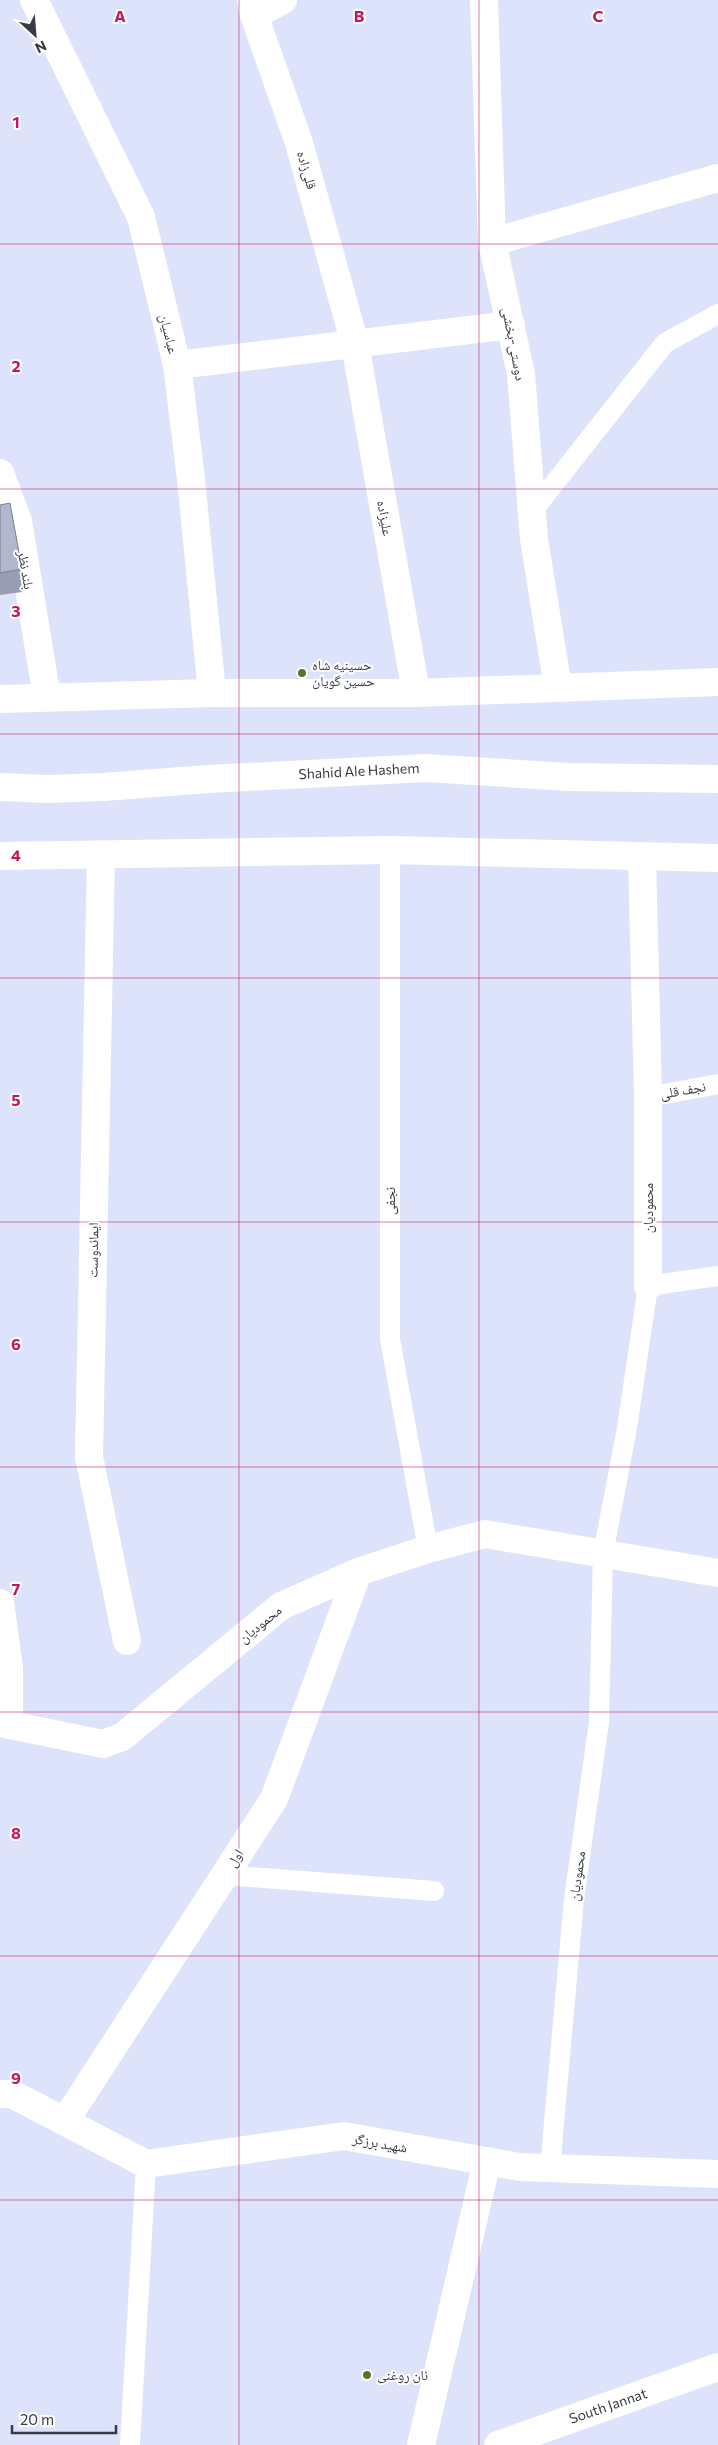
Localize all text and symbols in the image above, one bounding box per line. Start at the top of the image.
text: A [114,6,126,25]
text: B [354,6,365,25]
text: C [593,6,604,25]
north arrow [10,10,60,60]
text: N [32,37,49,57]
text: 1 [12,112,20,131]
street label: قلی‌زاده [293,149,321,191]
street label: دوستی-بخشی [498,306,530,382]
street label: عباسیان [155,312,183,356]
text: 2 [11,356,21,375]
street label: علیزاده [373,499,397,537]
street label: بلند نظر [14,548,38,591]
text: 3 [11,601,21,620]
place label: حسینیه شاه حسین گویان [312,656,375,690]
marker: حسینیه شاه حسین گویان [296,667,308,679]
street label: Shahid Ale Hashem [298,759,420,782]
text: 4 [11,845,21,864]
street label: نجف قلی [659,1077,707,1103]
text: 5 [11,1090,21,1109]
street label: محمودیان [639,1183,657,1233]
street label: نجفی [381,1187,399,1215]
street label: ایماندوست [84,1222,102,1278]
text: 6 [11,1334,21,1353]
text: 7 [12,1579,21,1598]
street label: محمودیان [235,1601,285,1647]
text: 8 [11,1823,21,1842]
street label: اول [222,1845,248,1871]
street label: محمودیان [565,1850,589,1902]
text: 9 [11,2068,21,2087]
street label: شهید برزگر [350,2129,409,2157]
place label: نان روغنی [377,2366,428,2384]
marker: نان روغنی [361,2369,373,2381]
street label: South Jannat [567,2384,649,2427]
scale bar [12,2402,116,2434]
text: 20 m [20,2410,54,2428]

